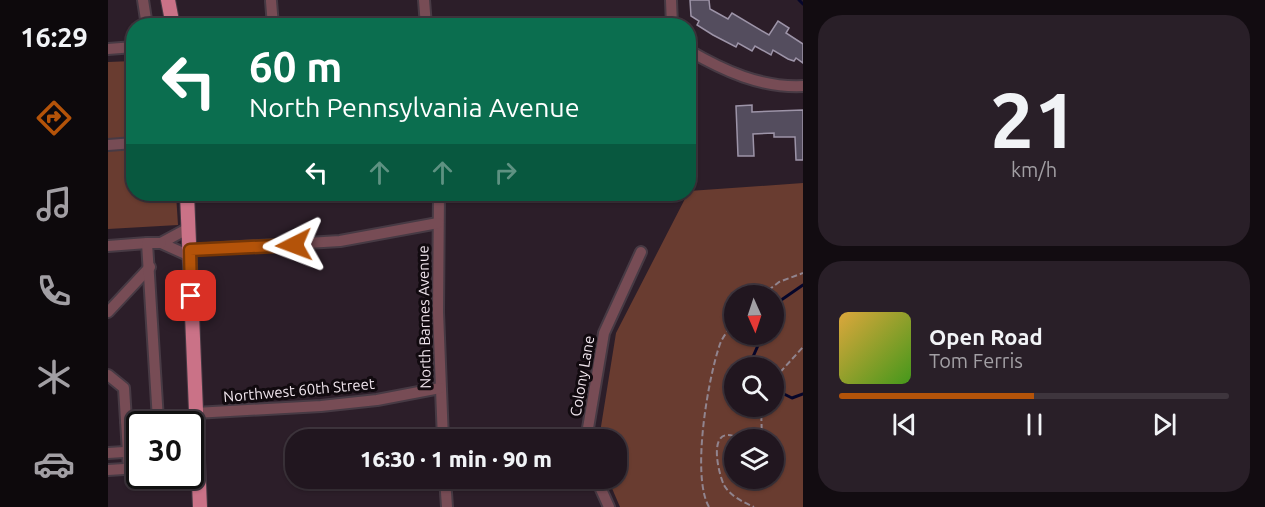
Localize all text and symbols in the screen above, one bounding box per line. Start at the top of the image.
text: 16:29 [20,22,88,52]
icon: left [150,42,228,120]
text: 60 m [249,43,343,90]
text: 21 [990,75,1078,163]
text: North Pennsylvania Avenue [249,92,580,122]
icon: directions [33,97,75,139]
icon: left [300,156,333,189]
icon: ahead [363,156,396,189]
icon: ahead [426,156,459,189]
icon: right [489,156,522,189]
text: km/h [1011,158,1057,181]
icon: music [33,183,75,225]
position arrow [262,213,326,277]
street label: North Barnes Avenue [414,245,434,389]
icon: phone [33,270,75,312]
pin [165,270,216,321]
icon: arrive [174,279,207,312]
north arrow [724,285,784,345]
map controls [724,285,784,489]
text: Open Road [929,324,1043,349]
street label: Colony Lane [567,334,597,418]
text: Tom Ferris [929,349,1023,372]
icon: climate [33,356,75,398]
button: search [724,357,784,417]
street label: Northwest 60th Street [223,375,376,405]
icon: previous [888,408,921,441]
icon: pause [1018,408,1051,441]
icon: next [1148,408,1181,441]
speed limit sign: 30 [126,411,204,489]
button: layers [724,429,784,489]
icon: car [33,443,75,485]
text: 16:30 · 1 min · 90 m [360,446,552,471]

